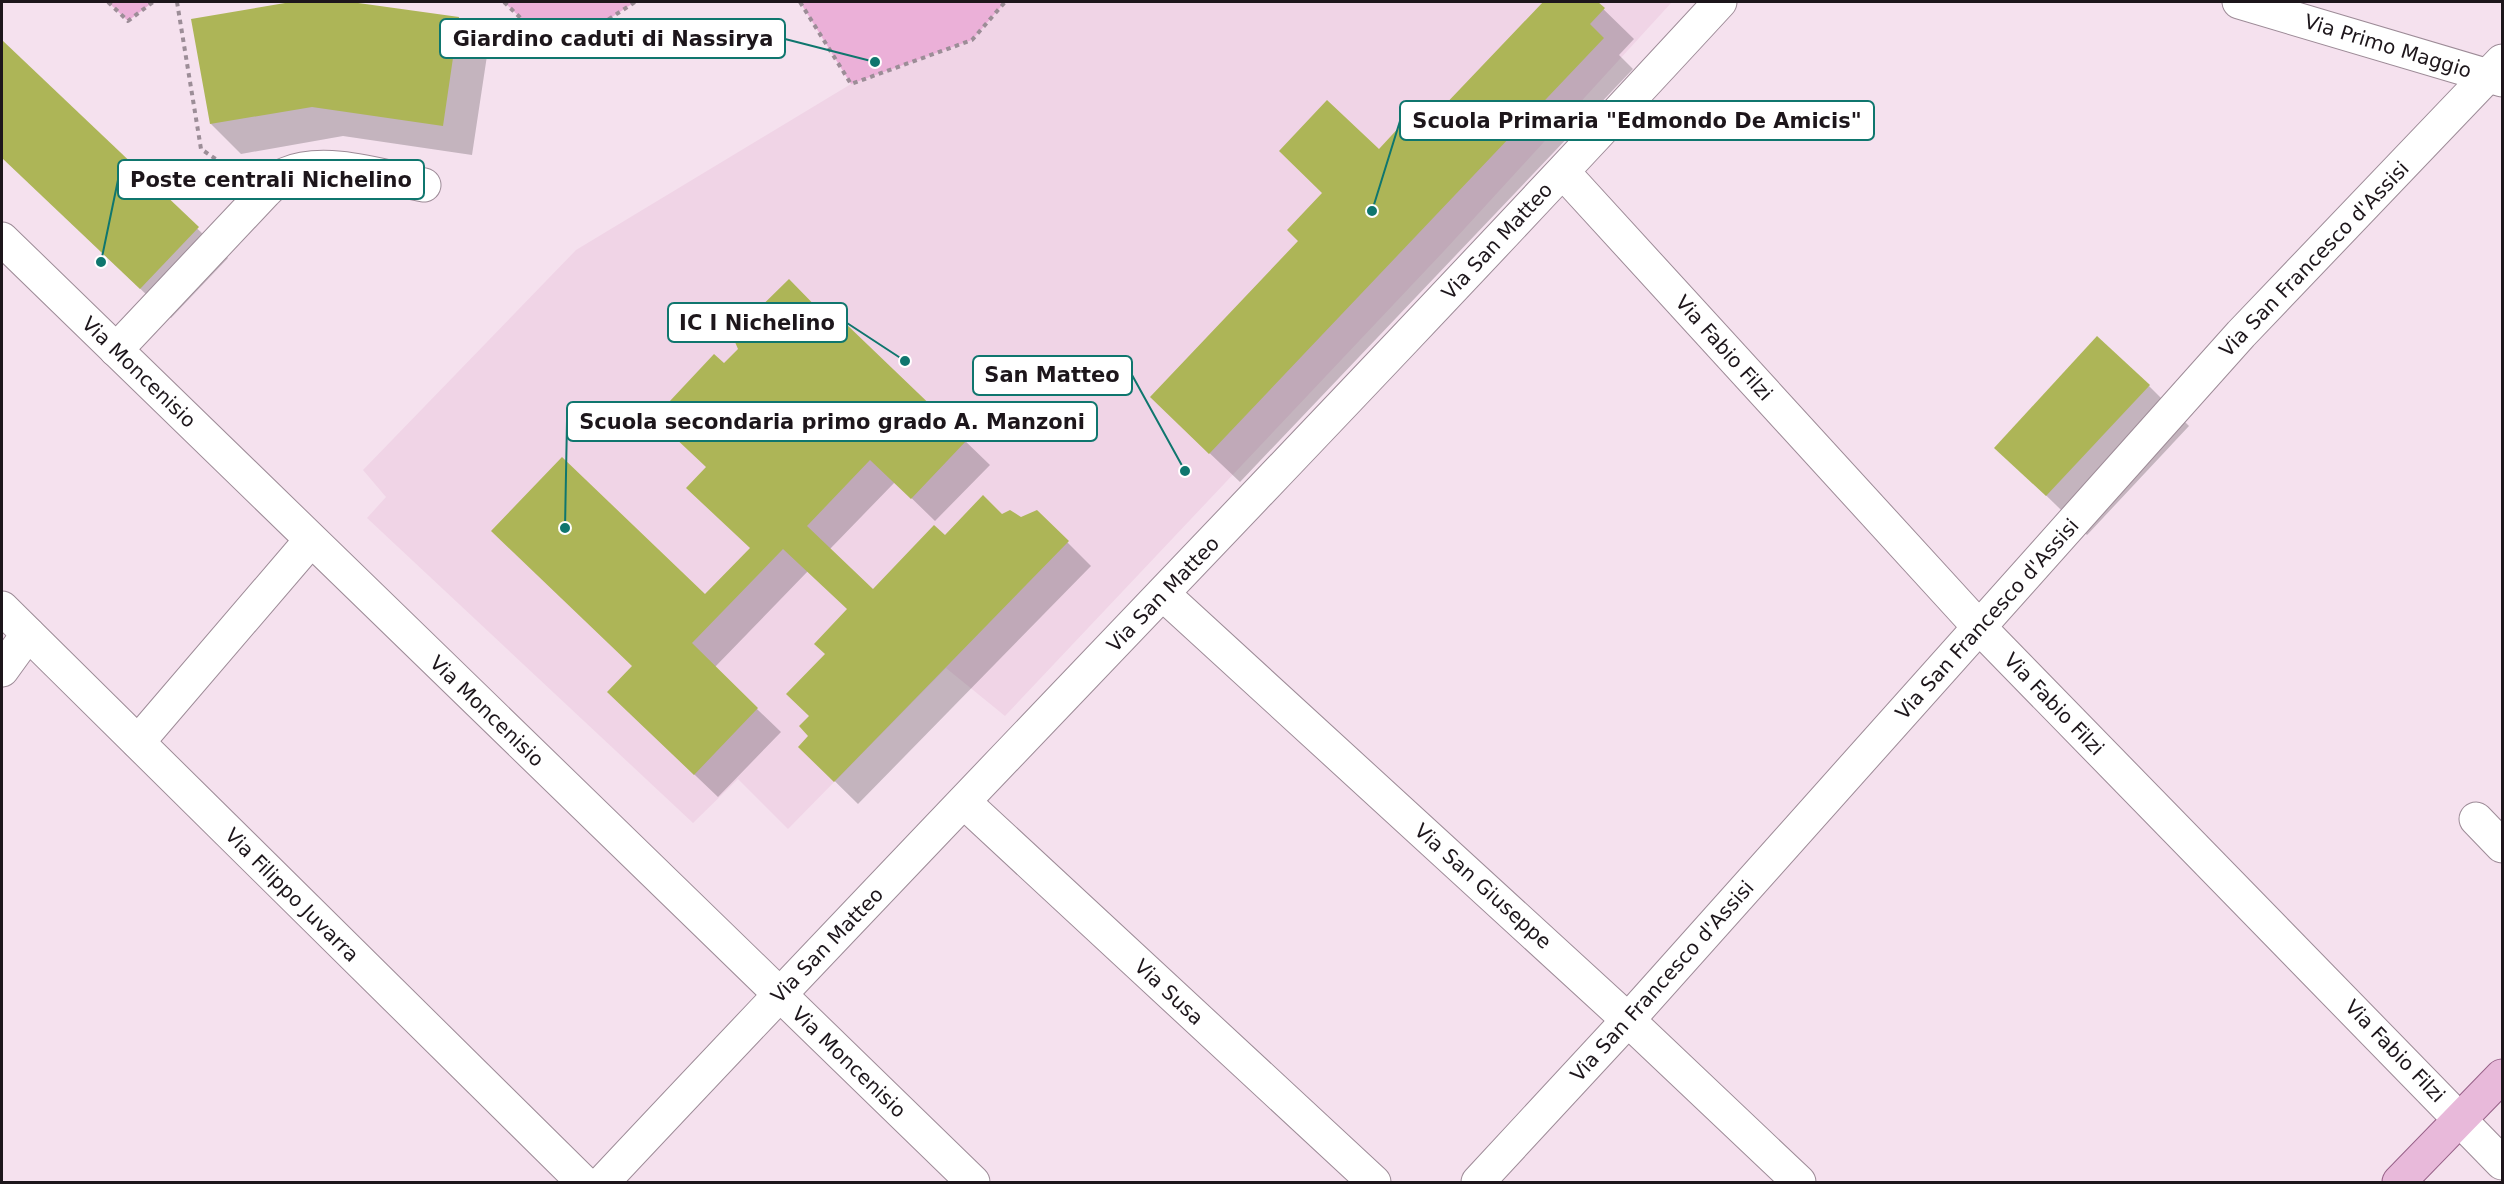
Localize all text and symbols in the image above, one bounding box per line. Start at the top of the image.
street label: Via Primo Maggio [2301,9,2475,83]
callout: Giardino caduti di Nassirya [440,19,785,58]
text: Giardino caduti di Nassirya [453,27,773,51]
callout: Scuola Primaria "Edmondo De Amicis" [1400,101,1874,140]
text: Scuola Primaria "Edmondo De Amicis" [1412,109,1862,133]
street label: Via San Francesco d'Assisi [2214,156,2414,362]
callout: Poste centrali Nichelino [118,160,424,199]
text: Poste centrali Nichelino [130,168,412,192]
street label: Via San Matteo [1437,178,1557,304]
street label: Via Fabio Filzi [1670,290,1778,406]
callout: IC I Nichelino [668,303,847,342]
text: IC I Nichelino [679,311,835,335]
street label: Via Moncenisio [77,312,201,432]
callout: San Matteo [973,356,1132,395]
text: San Matteo [984,363,1120,387]
callout: Scuola secondaria primo grado A. Manzoni [567,402,1097,441]
text: Scuola secondaria primo grado A. Manzoni [579,410,1085,434]
street label: Via San Francesco d'Assisi [1890,514,2084,724]
street label: Via San Matteo [1102,531,1224,657]
street label: Via Fabio Filzi [1999,648,2109,760]
street label: Via Moncenisio [425,651,549,771]
street label: Via San Giuseppe [1410,818,1556,954]
street label: Via Filippo Juvarra [220,823,364,967]
street label: Via San Francesco d'Assisi [1565,876,1759,1086]
street label: Via San Matteo [766,882,888,1008]
street label: Via Susa [1130,954,1208,1030]
street label: Via Fabio Filzi [2340,995,2450,1107]
street label: Via Moncenisio [787,1002,911,1122]

